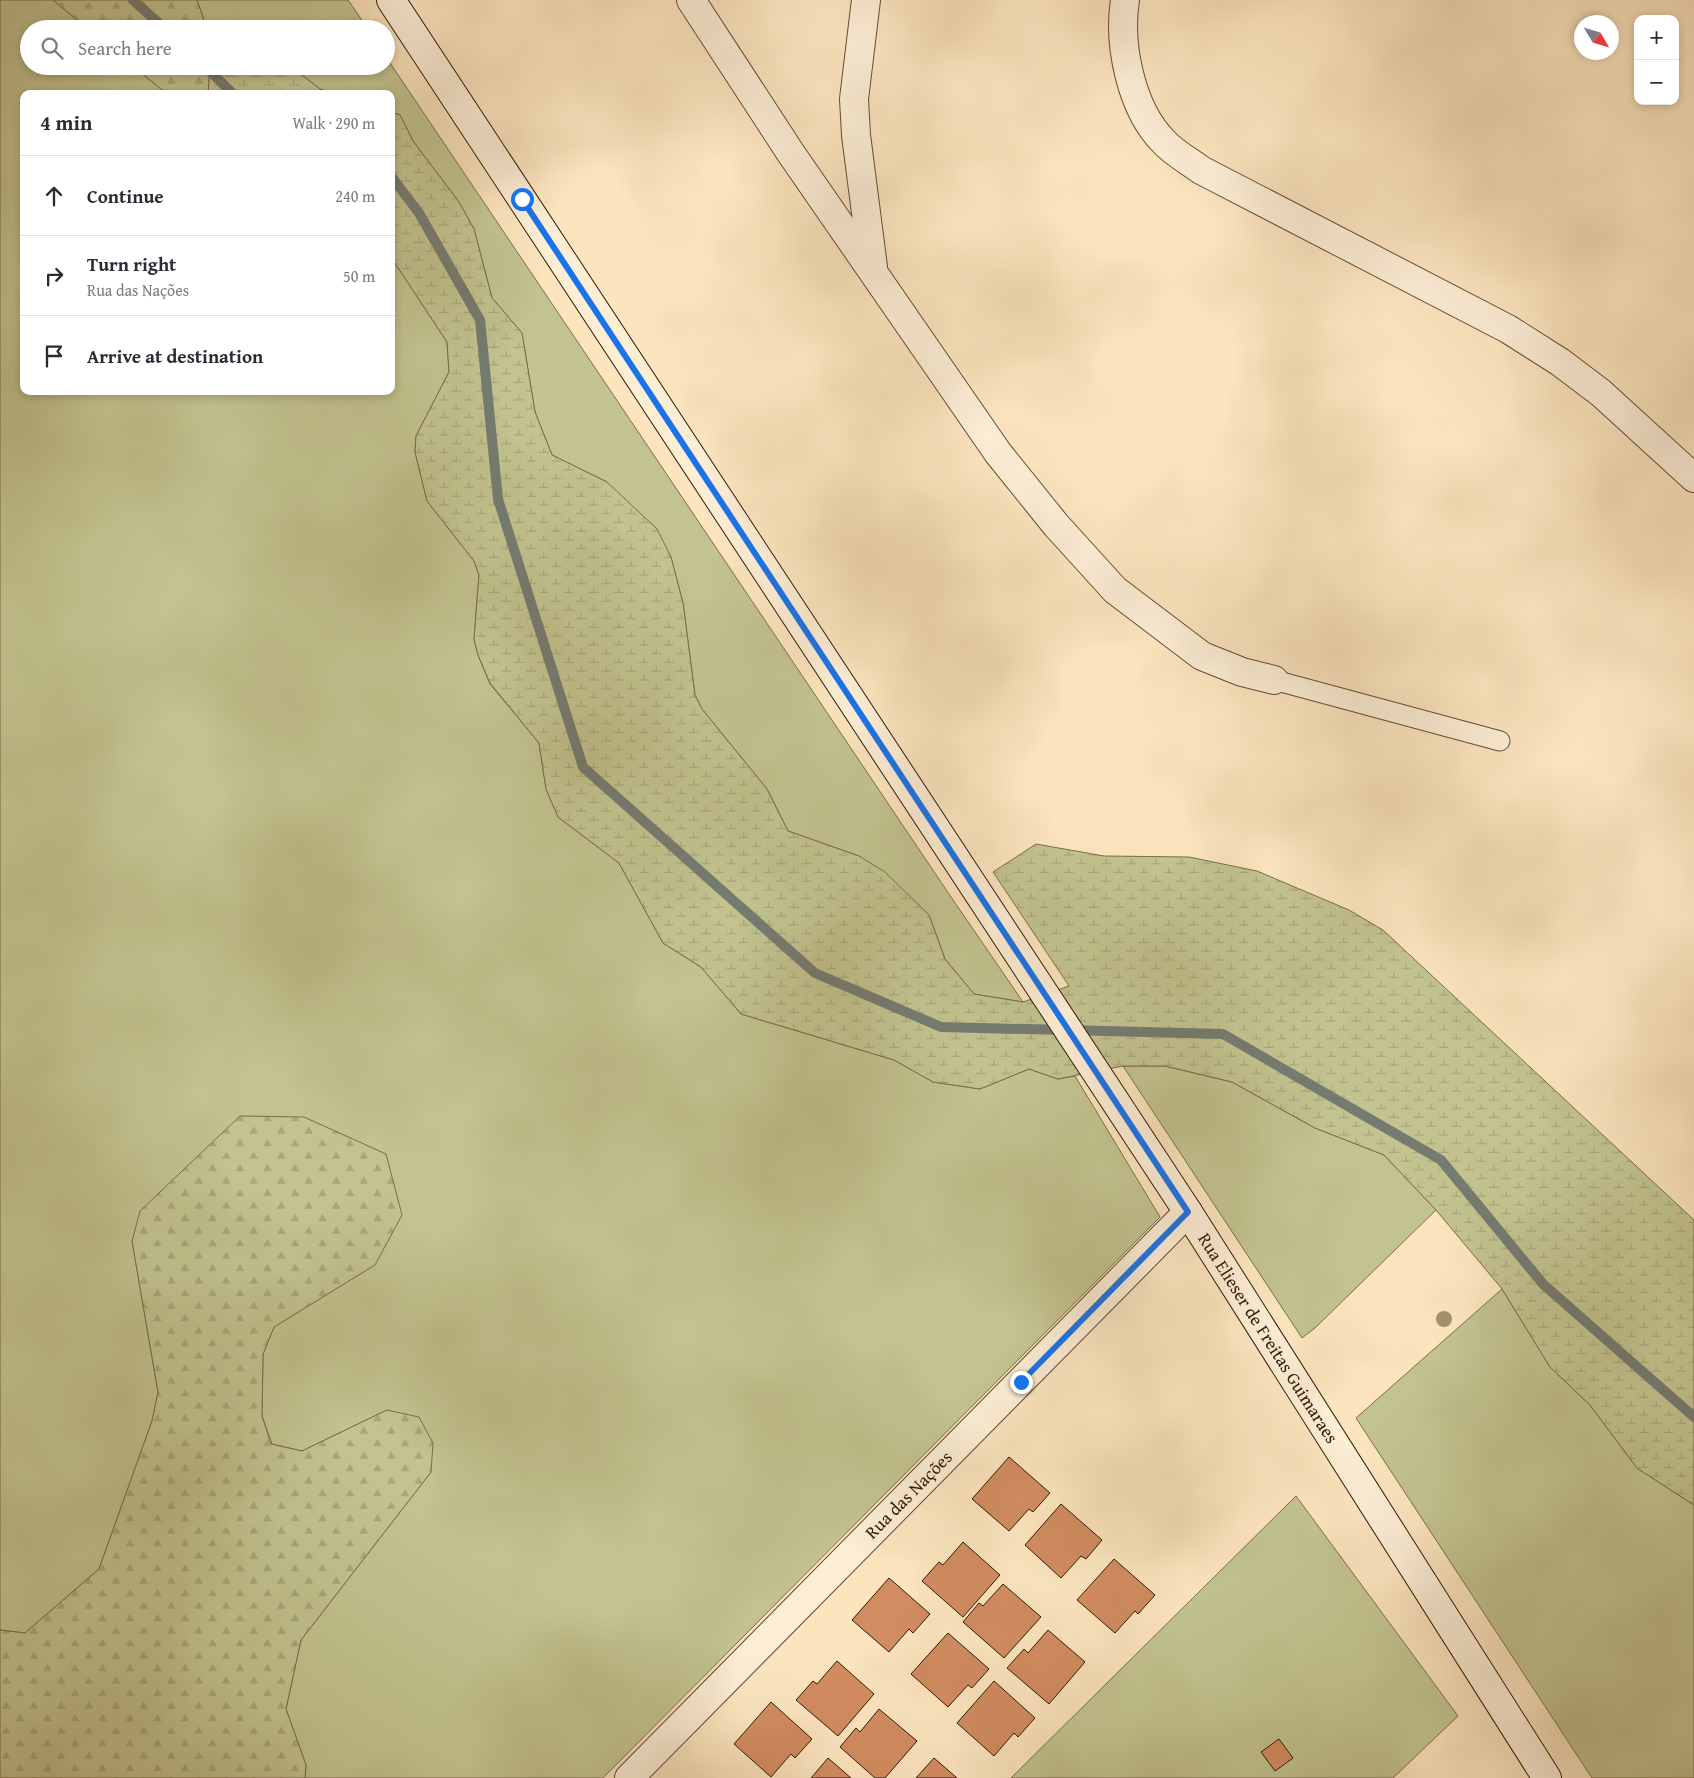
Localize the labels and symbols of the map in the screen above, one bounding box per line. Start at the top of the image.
north arrow [1574,15,1619,60]
route start [511,188,534,211]
street label: Rua Elieser de Freitas Guimaraes [1191,1227,1345,1449]
route end [1010,1371,1033,1394]
street label: Rua das Nações [858,1444,958,1545]

